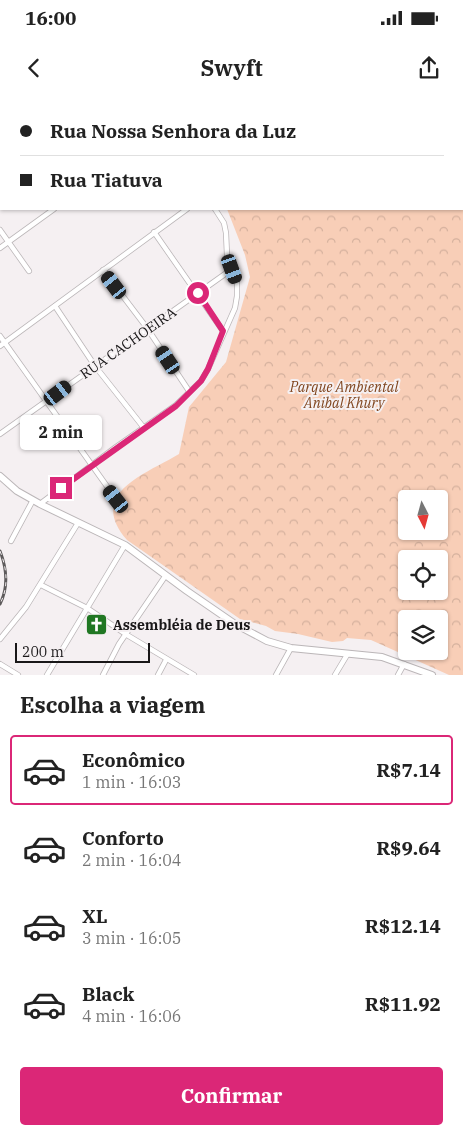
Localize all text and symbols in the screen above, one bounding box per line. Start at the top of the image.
text: 16:00 [25,6,76,30]
text: Swyft [200,53,263,82]
icon: back [20,54,48,82]
icon: share [415,54,443,82]
text: Rua Nossa Senhora da Luz [50,119,296,143]
text: Rua Tiatuva [50,168,163,192]
car [219,252,244,286]
car [98,269,129,301]
route start [187,282,209,304]
street label: RUA CACHOEIRA [76,303,180,383]
car [153,343,182,377]
car [41,378,74,408]
park label: Parque Ambiental Anibal Khury [289,378,399,412]
callout: 2 min [20,416,102,450]
text: 2 min [39,422,83,442]
route end [50,477,72,499]
car [100,483,131,515]
north arrow [398,490,448,540]
map controls [398,490,448,660]
button: locate [398,550,448,600]
button: layers [398,610,448,660]
church icon: Assembléia de Deus [85,613,109,637]
place label: Assembléia de Deus [113,616,250,634]
scale bar [15,640,150,663]
text: 200 m [22,643,64,661]
text: Escolha a viagem [20,690,205,719]
icon: car [22,748,67,793]
text: Econômico [82,748,185,772]
text: R$7.14 [376,758,441,782]
text: 1 min · 16:03 [82,772,181,792]
icon: car [22,826,67,871]
text: Conforto [82,826,164,850]
text: R$9.64 [376,836,441,860]
text: 2 min · 16:04 [82,850,181,870]
icon: car [22,904,67,949]
text: XL [82,904,108,928]
text: R$12.14 [365,914,441,938]
text: 3 min · 16:05 [82,928,181,948]
icon: car [22,982,67,1027]
text: Black [82,982,134,1006]
text: R$11.92 [365,992,441,1016]
text: 4 min · 16:06 [82,1006,181,1026]
button: Confirmar [20,1067,443,1125]

